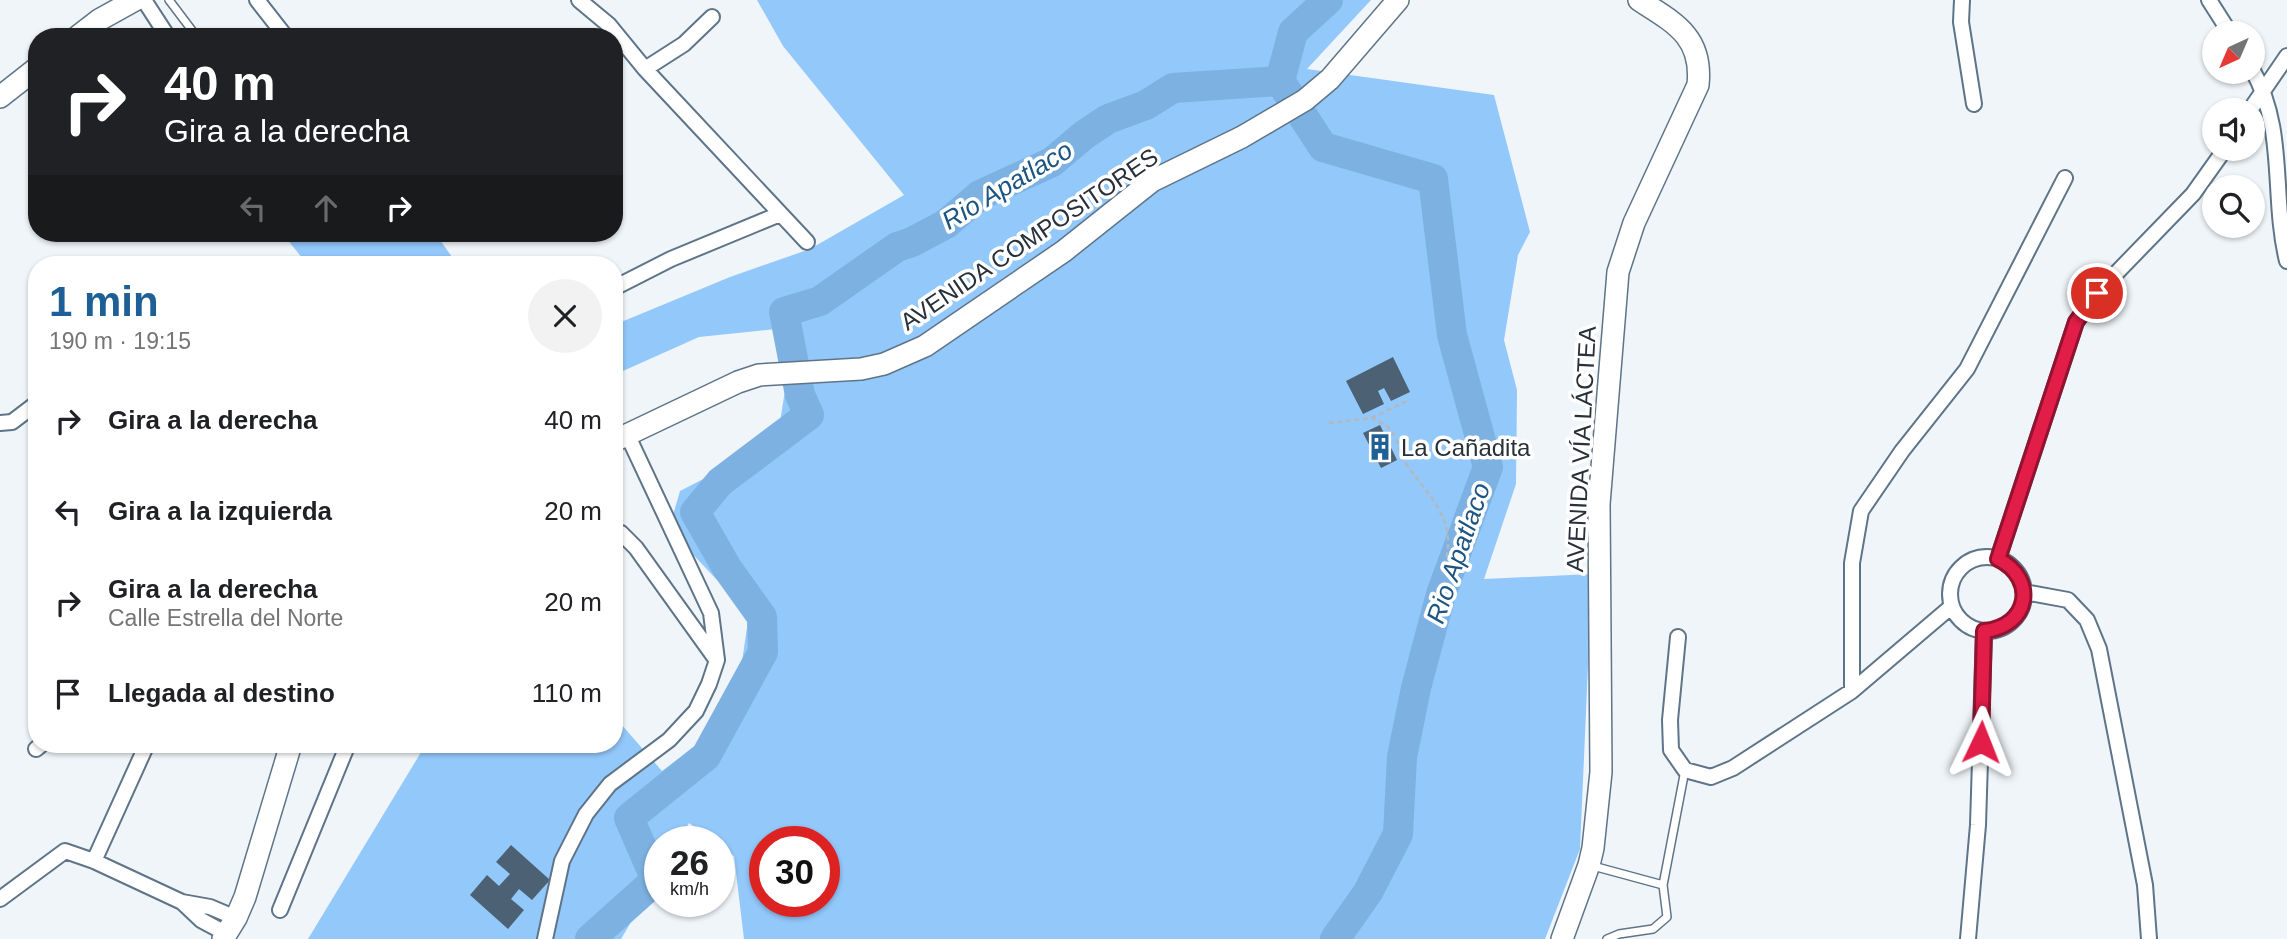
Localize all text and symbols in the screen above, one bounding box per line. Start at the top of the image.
north arrow [2202,21,2264,84]
map controls [2202,21,2265,238]
icon: right [49,56,140,147]
text: 40 m [164,56,276,110]
button: sound [2202,98,2265,161]
text: Gira a la derecha [164,113,409,149]
water label: Rio Apatlaco [937,134,1077,236]
street label: AVENIDA COMPOSITORES [895,143,1163,335]
button: search [2202,175,2265,238]
icon: left [234,189,272,227]
icon: ahead [307,189,345,227]
icon: right [380,189,418,227]
pin [2067,263,2127,323]
icon: arrive [2078,274,2116,312]
text: 1 min [49,278,159,325]
button: close [528,279,602,353]
street label: AVENIDA VÍA LÁCTEA [1561,325,1601,573]
text: 190 m · 19:15 [49,328,191,354]
icon: right [49,402,87,440]
text: Gira a la derecha [108,405,318,435]
text: 40 m [544,405,602,435]
building icon: La Cañadita [1365,432,1395,462]
place label: La Cañadita [1401,434,1531,461]
water label: Rio Apatlaco [1420,479,1496,627]
icon: left [49,493,87,531]
text: Gira a la izquierda [108,496,332,526]
text: 20 m [544,496,602,526]
text: Gira a la derecha [108,574,318,604]
icon: right [49,584,87,622]
text: 20 m [544,587,602,617]
text: Calle Estrella del Norte [108,605,343,631]
icon: arrive [49,675,87,713]
text: Llegada al destino [108,678,335,708]
text: 110 m [532,678,602,708]
position arrow [1944,705,2018,779]
speed limit sign: 30 [749,826,840,917]
text: 26 [670,843,709,882]
text: km/h [670,879,709,899]

